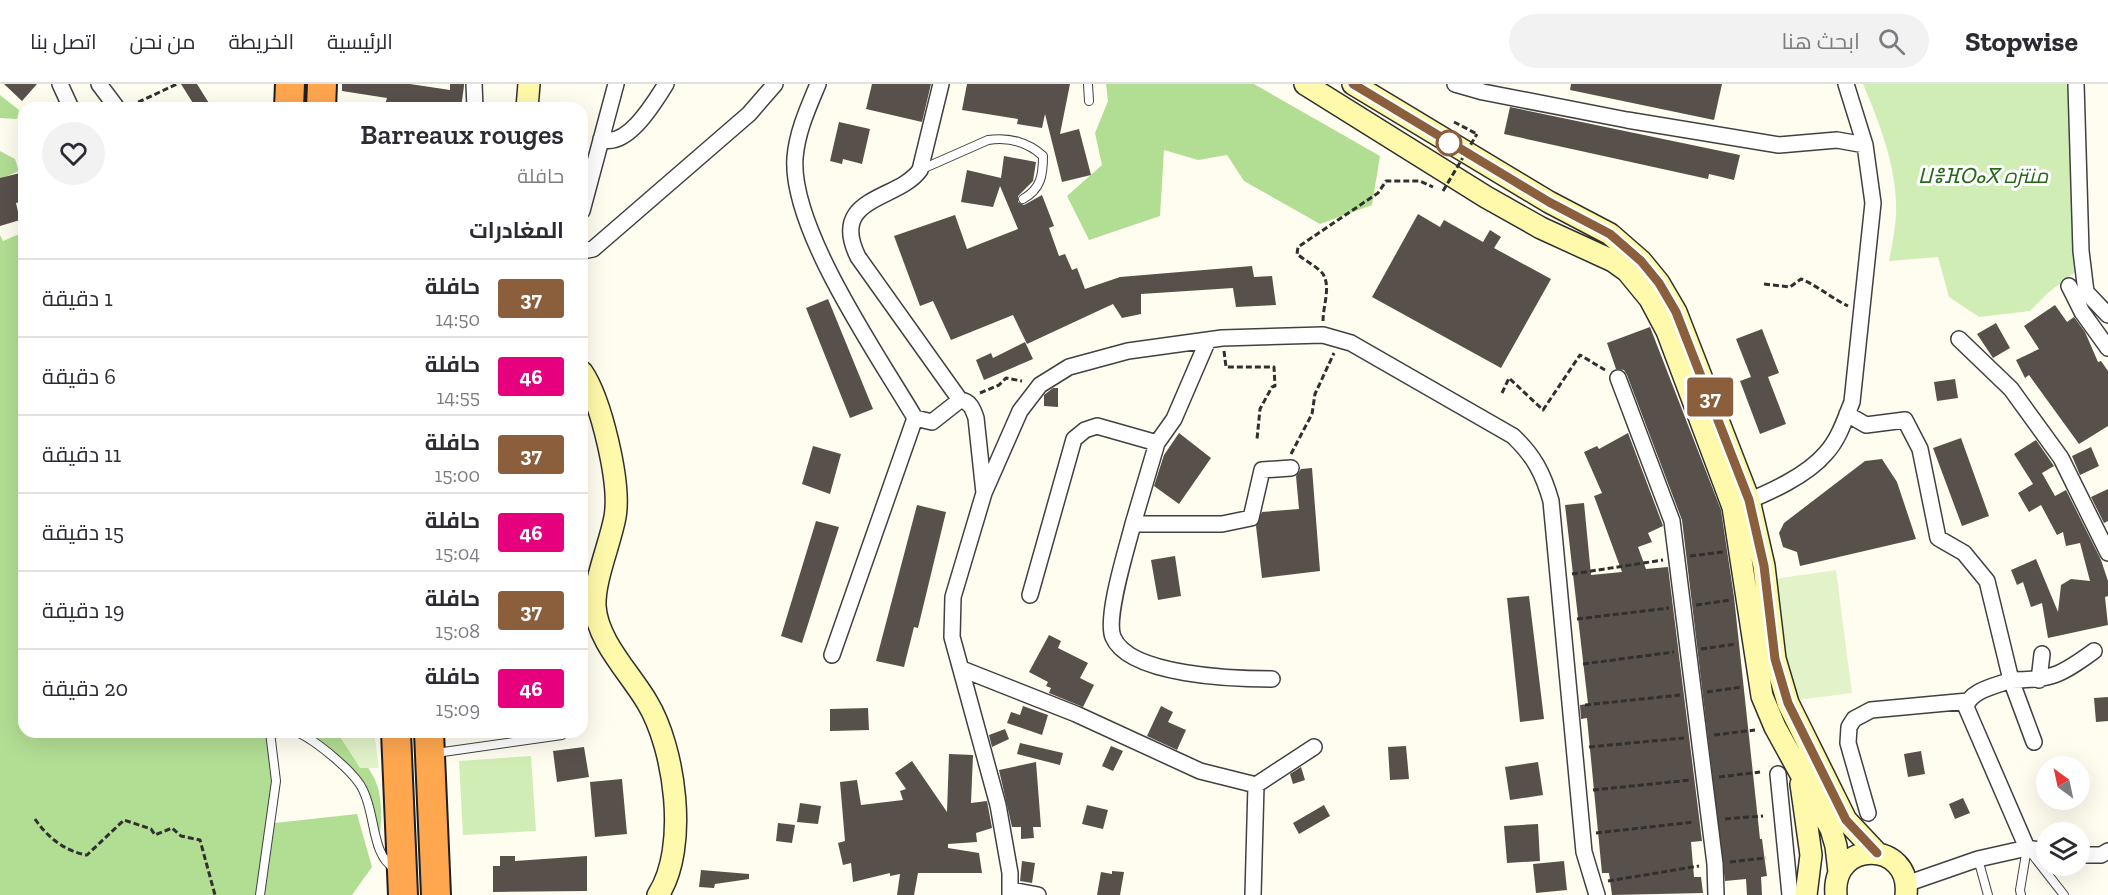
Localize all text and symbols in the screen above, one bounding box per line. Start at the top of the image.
search box [1509,14,1929,68]
icon: search [1875,25,1908,58]
text: Stopwise [1965,25,2078,58]
text: ابحث هنا [1781,28,1860,55]
text: اتصل بنا [30,29,97,54]
text: من نحن [130,29,195,54]
text: الخريطة [228,29,294,54]
text: الرئيسية [327,29,393,54]
text: Barreaux rouges [360,118,564,151]
button: heart [42,122,105,185]
unlabelled marker [1436,130,1462,156]
park label: ⵡⴻⴼⵔⴰⴳ منتزه [1918,163,2049,188]
text: حافلة [517,164,564,188]
text: المغادرات [469,217,564,244]
text: حافلة [425,273,480,300]
text: 1 دقيقة [42,285,113,312]
text: 37 [520,286,542,311]
text: 14:50 [435,307,480,331]
text: حافلة [425,351,480,378]
text: 6 دقيقة [42,363,116,390]
text: 46 [519,364,543,389]
line badge: 37 [1683,378,1737,416]
text: 14:55 [437,385,480,409]
text: 37 [1699,385,1721,410]
text: حافلة [425,429,480,456]
text: 11 دقيقة [42,441,121,468]
text: 37 [520,442,542,467]
text: 15:00 [435,463,480,487]
text: حافلة [425,507,480,534]
text: 15 دقيقة [42,519,124,546]
text: 46 [519,520,543,545]
text: 15:04 [435,541,480,565]
text: حافلة [425,585,480,612]
text: 19 دقيقة [42,597,124,624]
text: 37 [520,598,542,623]
text: 15:08 [435,619,480,643]
text: حافلة [425,663,480,690]
text: 20 دقيقة [42,675,128,702]
text: 46 [519,676,543,701]
text: 15:09 [435,697,480,721]
north arrow [2036,756,2090,810]
map controls [2036,756,2090,876]
button: layers [2036,822,2090,876]

